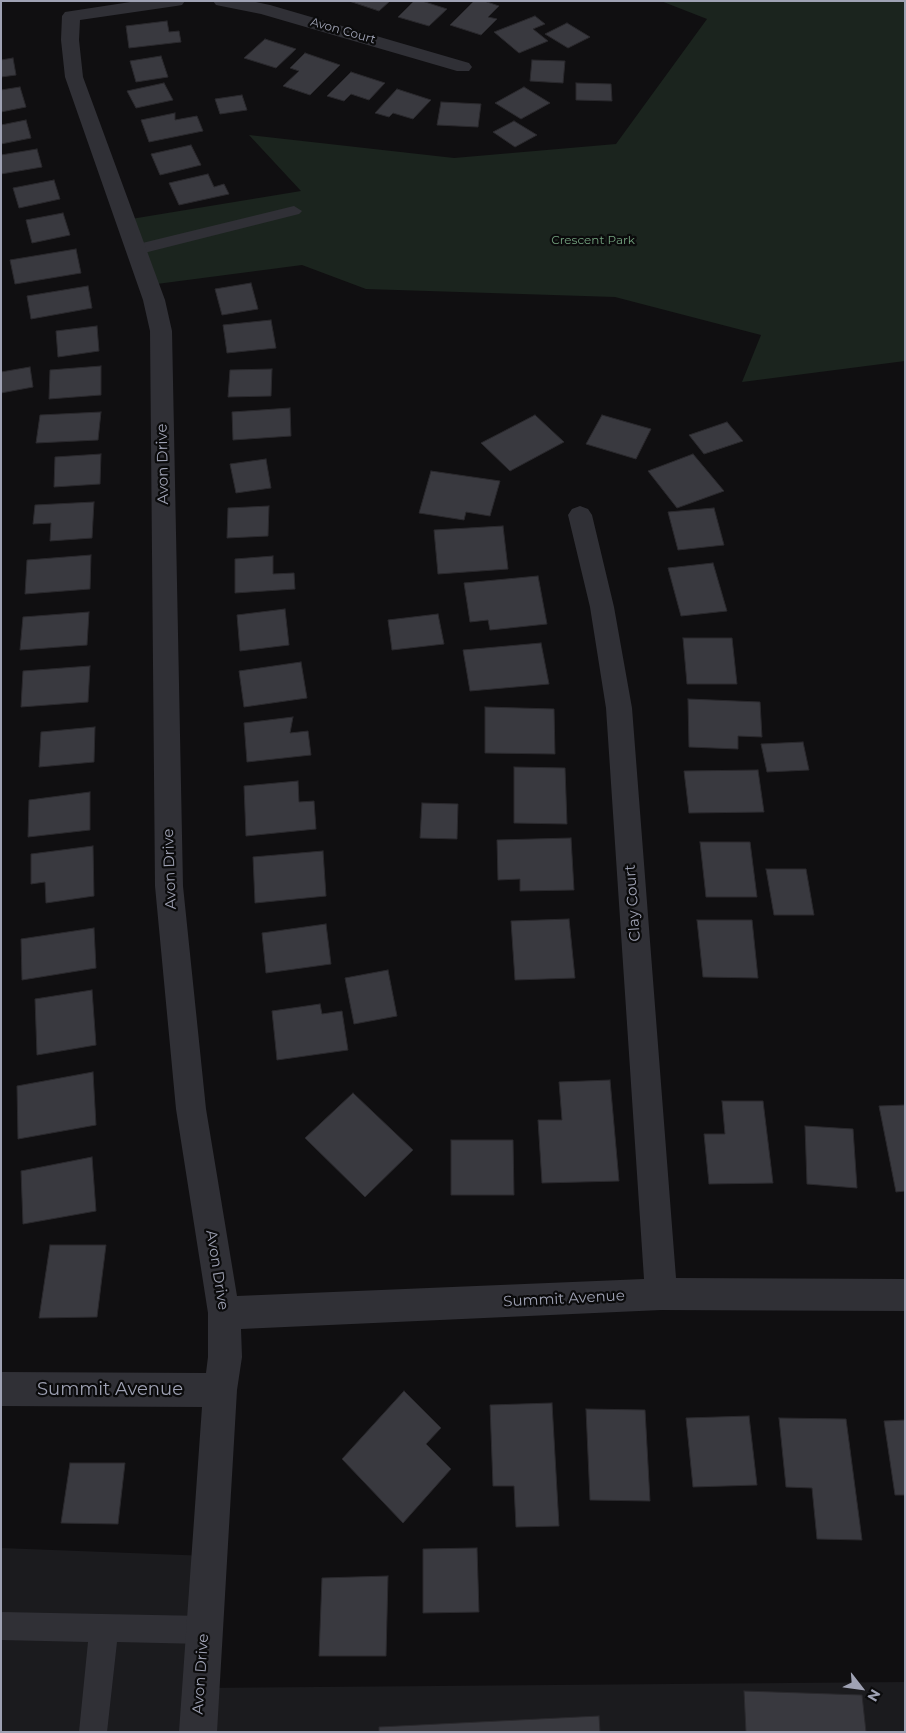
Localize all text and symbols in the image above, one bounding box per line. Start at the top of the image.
street label: Avon Court [309,15,377,47]
park label: Crescent Park [551,233,635,247]
street label: Avon Drive [153,423,173,505]
street label: Avon Drive [160,828,180,910]
street label: Clay Court [621,864,645,942]
street label: Avon Drive [202,1229,232,1311]
street label: Summit Avenue [503,1287,625,1311]
street label: Summit Avenue [37,1379,183,1401]
street label: Avon Drive [189,1633,213,1715]
north arrow [836,1663,886,1713]
text: N [863,1686,885,1705]

